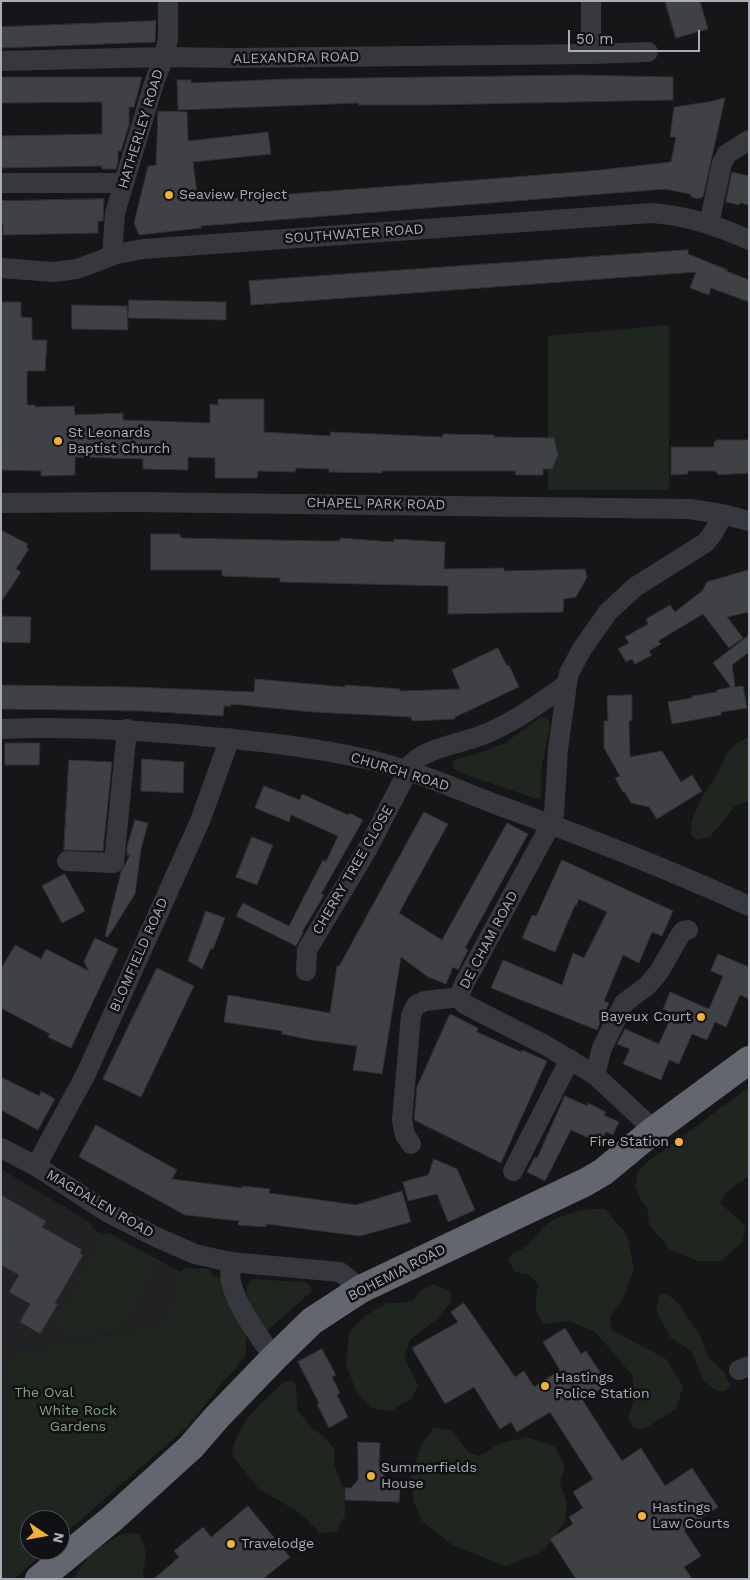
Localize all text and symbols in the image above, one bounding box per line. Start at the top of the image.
scale bar [570,20,702,52]
text: 50 m [576,30,613,48]
street label: ALEXANDRA ROAD [233,48,359,68]
street label: HATHERLEY ROAD [115,67,167,191]
place label: Seaview Project [179,187,287,203]
marker: Seaview Project [163,189,175,201]
street label: SOUTHWATER ROAD [284,221,424,247]
place label: St Leonards Baptist Church [68,425,170,458]
marker: St Leonards Baptist Church [52,435,64,447]
street label: CHAPEL PARK ROAD [306,494,446,514]
street label: CHURCH ROAD [349,749,451,795]
street label: CHERRY TREE CLOSE [309,802,397,938]
street label: DE CHAM ROAD [456,888,522,992]
street label: BLOMFIELD ROAD [106,895,172,1015]
place label: Bayeux Court [600,1009,691,1025]
marker: Bayeux Court [695,1011,707,1023]
place label: Fire Station [589,1134,669,1150]
marker: Fire Station [673,1136,685,1148]
street label: MAGDALEN ROAD [43,1166,157,1242]
street label: BOHEMIA ROAD [345,1241,449,1305]
place label: Hastings Police Station [555,1370,650,1402]
marker: Hastings Police Station [539,1380,551,1392]
park label: The Oval [14,1385,74,1401]
park label: White Rock Gardens [39,1403,117,1435]
place label: Summerfields House [381,1460,477,1492]
marker: Summerfields House [365,1470,377,1482]
place label: Hastings Law Courts [652,1500,730,1532]
north arrow [20,1510,70,1560]
marker: Hastings Law Courts [636,1510,648,1522]
text: N [50,1531,68,1545]
place label: Travelodge [241,1536,314,1552]
marker: Travelodge [225,1538,237,1550]

